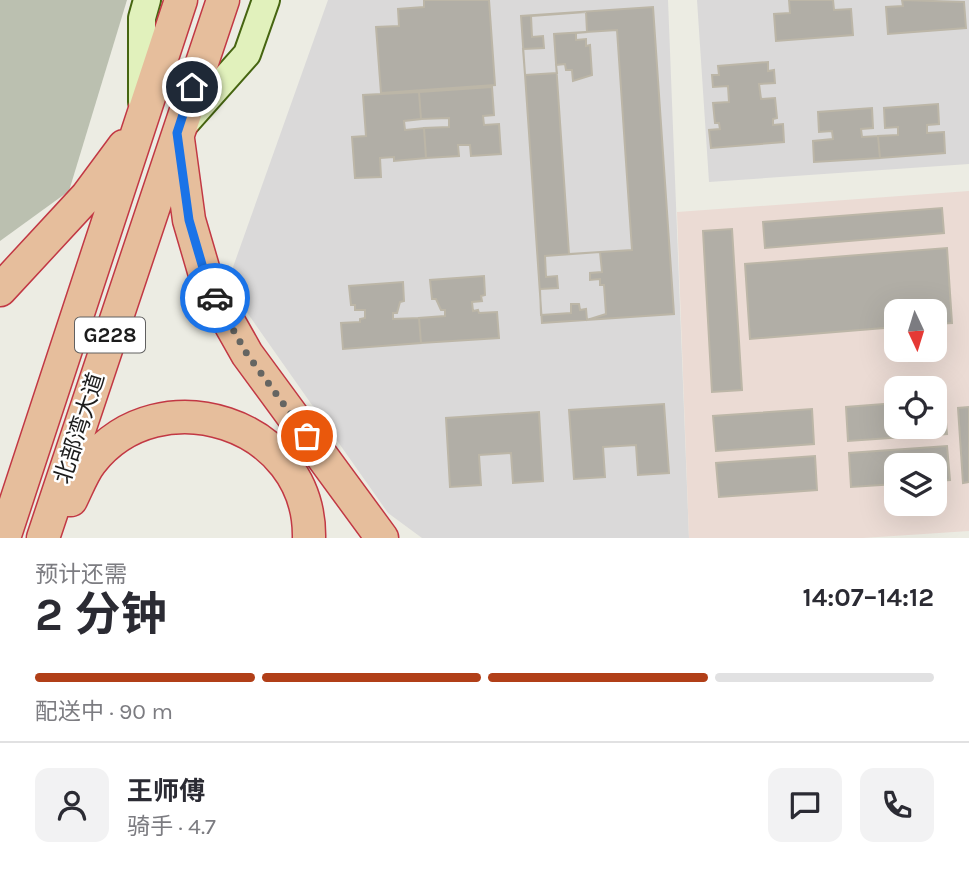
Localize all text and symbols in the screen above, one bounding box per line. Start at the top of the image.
pin [162,57,222,117]
icon: home [173,68,211,106]
courier [180,263,250,333]
icon: car [196,279,234,317]
north arrow [884,299,947,362]
map controls [884,299,947,516]
road number: G228 [75,318,145,352]
street label: 北部湾大道 [49,369,110,487]
button: locate [884,376,947,439]
pin [277,406,337,466]
icon: bag [288,417,326,455]
button: layers [884,453,947,516]
text: 预计还需 [35,561,127,588]
text: 14:07–14:12 [802,582,934,613]
text: 2 分钟 [35,588,166,642]
text: 配送中 · 90 m [35,698,173,725]
button: person [35,768,109,842]
button: chat [768,768,842,842]
button: phone [860,768,934,842]
text: 王师傅 [127,776,205,807]
text: 骑手 · 4.7 [127,813,216,840]

